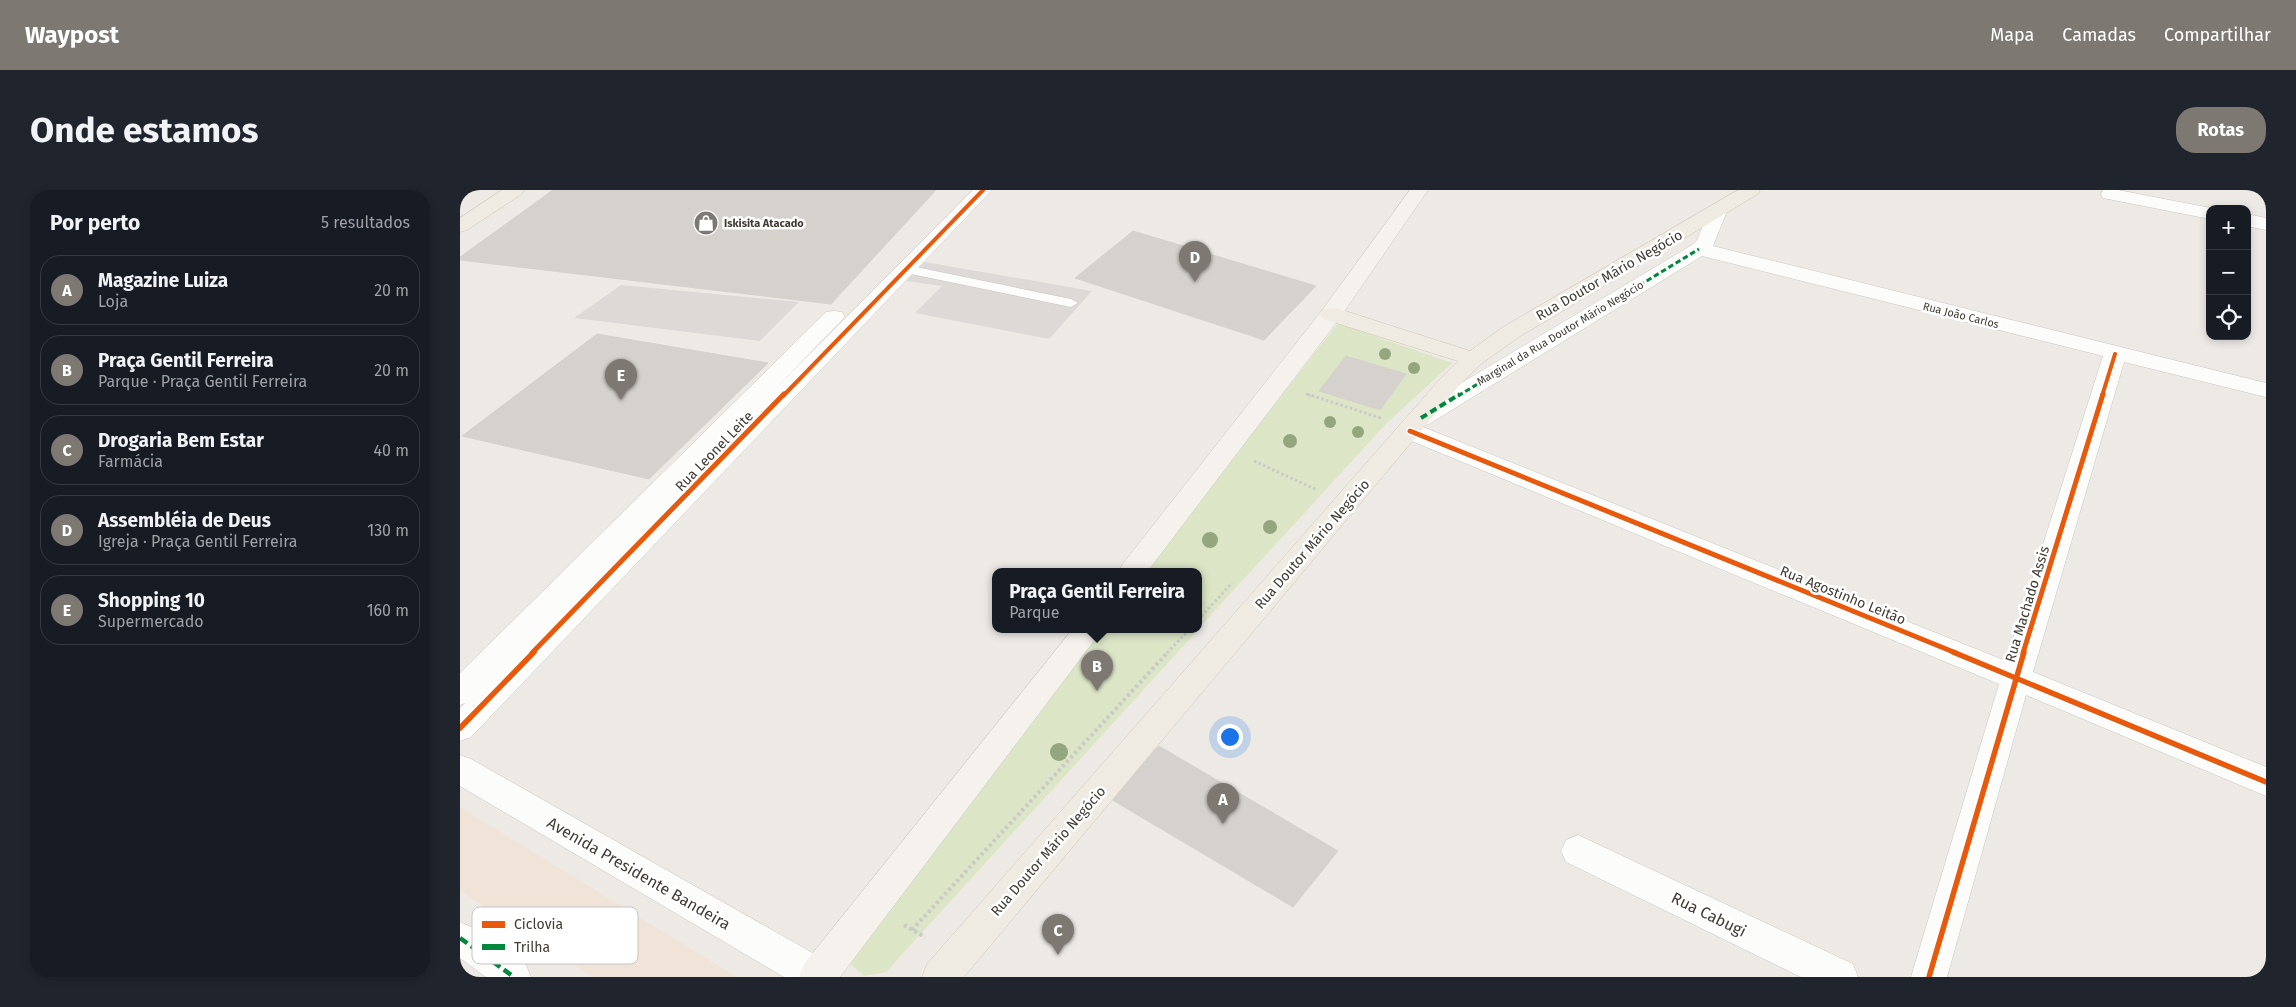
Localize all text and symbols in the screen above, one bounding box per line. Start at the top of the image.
text: Waypost [25,21,119,49]
text: Mapa [1990,24,2034,46]
text: Camadas [2062,24,2136,46]
text: Compartilhar [2164,24,2271,46]
button: Rotas [2176,107,2266,153]
text: Onde estamos [30,109,258,151]
map controls [2206,205,2251,340]
button: + [2206,205,2251,250]
text: Por perto [50,210,140,236]
shop icon: Iskisita Atacado [693,210,719,236]
text: 5 resultados [321,213,410,232]
place label: Iskisita Atacado [724,217,804,230]
street label: Rua Doutor Mário Negócio [1533,226,1686,324]
pin: D [1179,241,1211,282]
button: − [2206,250,2251,295]
text: Magazine Luiza [98,269,228,292]
street label: Marginal da Rua Doutor Mário Negócio [1475,278,1646,388]
text: A [62,281,72,300]
text: 20 m [374,281,409,300]
text: Loja [98,292,128,311]
button: locate [2206,295,2251,340]
street label: Rua João Carlos [1921,300,2000,331]
text: Praça Gentil Ferreira [98,349,274,372]
pin: E [605,359,637,400]
text: B [62,361,72,380]
text: 20 m [374,361,409,380]
text: Parque · Praça Gentil Ferreira [98,372,307,391]
street label: Rua Leonel Leite [672,408,757,495]
text: Drogaria Bem Estar [98,429,264,452]
text: C [62,441,72,460]
text: 40 m [374,441,409,460]
text: Farmácia [98,452,163,471]
street label: Rua Doutor Mário Negócio [1251,476,1373,613]
text: Assembléia de Deus [98,509,271,532]
text: D [62,521,72,540]
text: 130 m [367,521,409,540]
text: Igreja · Praça Gentil Ferreira [98,532,298,551]
street label: Rua Machado Assis [2002,544,2053,664]
street label: Rua Agostinho Leitão [1778,562,1908,628]
popup [992,568,1202,633]
text: Praça Gentil Ferreira [1009,580,1185,603]
text: Shopping 10 [98,589,205,612]
text: E [63,601,71,620]
text: 160 m [367,601,409,620]
text: Parque [1009,603,1060,622]
text: Supermercado [98,612,204,631]
pin: B [1081,650,1113,691]
your location [1217,724,1243,750]
street label: Rua Doutor Mário Negócio [987,783,1109,920]
pin: A [1207,783,1239,824]
street label: Avenida Presidente Bandeira [544,813,734,934]
street label: Rua Cabugi [1668,888,1749,941]
legend [472,907,638,964]
pin: C [1042,914,1074,955]
text: Ciclovia [514,916,563,933]
text: Trilha [514,939,550,956]

